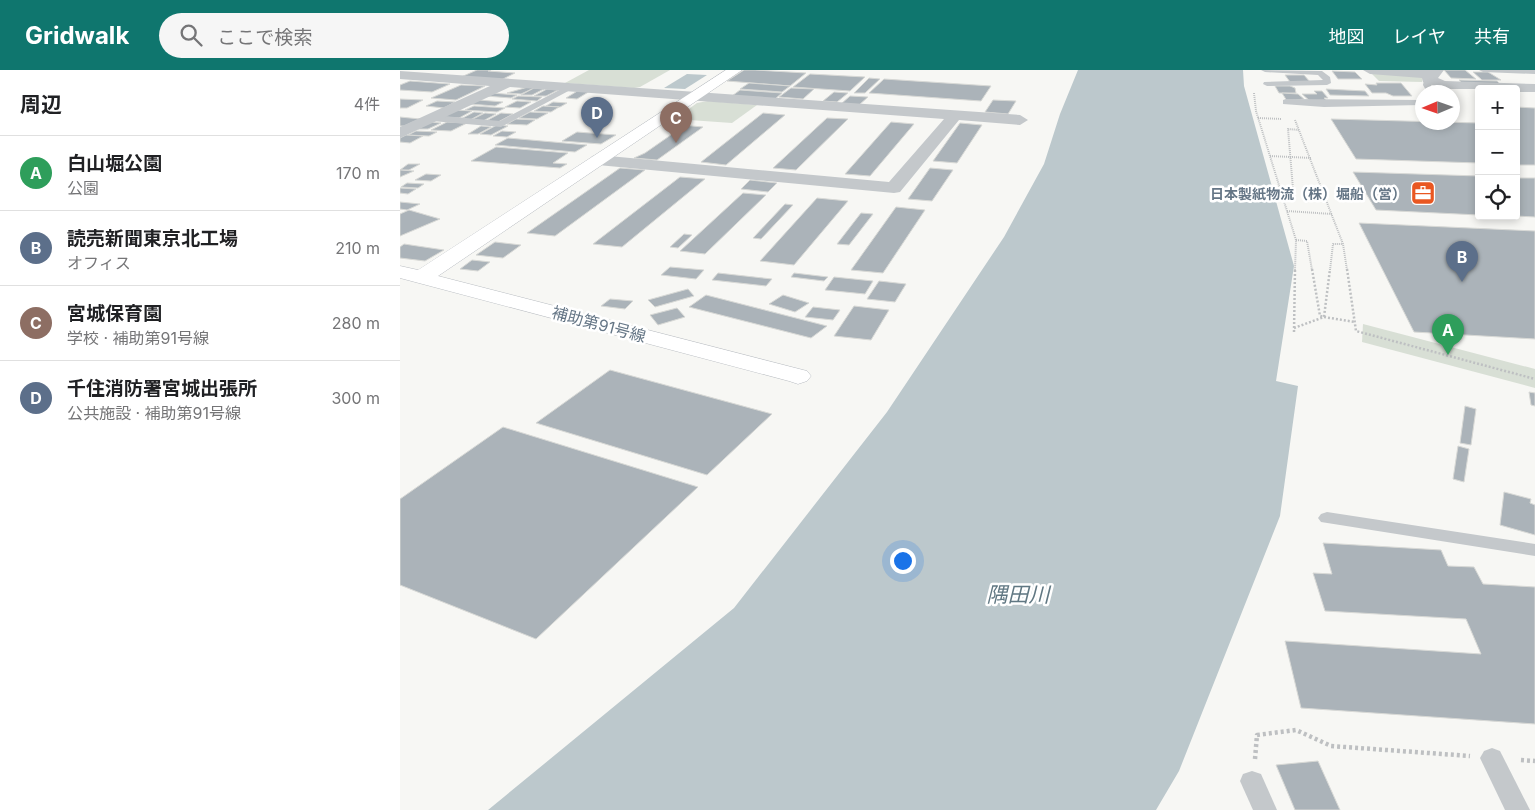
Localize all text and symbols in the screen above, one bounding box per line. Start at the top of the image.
search box [159,13,509,58]
text: Gridwalk [25,21,129,50]
icon: search [177,21,205,49]
text: ここで検索 [217,26,312,49]
text: 地図 [1329,26,1365,47]
text: レイヤ [1393,26,1446,47]
text: 共有 [1474,26,1510,47]
north arrow [1415,85,1460,130]
map controls [1475,85,1520,220]
button: + [1475,85,1520,130]
text: 周辺 [20,92,62,117]
text: 4件 [354,94,380,114]
pin: D [581,97,613,138]
pin: C [660,102,692,143]
button: − [1475,130,1520,175]
text: 白山堀公園 [67,152,162,175]
text: A [30,163,42,183]
text: 170 m [336,163,380,183]
button: locate [1475,175,1520,220]
text: 公園 [67,178,99,198]
office icon: 日本製紙物流（株）堀船（営） [1410,180,1436,206]
place label: 日本製紙物流（株）堀船（営） [1210,185,1406,202]
text: 読売新聞東京北工場 [67,227,238,250]
text: B [31,238,41,258]
text: 210 m [335,238,380,258]
pin: B [1446,241,1478,282]
text: オフィス [67,253,131,273]
text: 宮城保育園 [67,302,162,325]
street label: 補助第91号線 [550,302,648,346]
text: C [30,313,42,333]
text: 280 m [332,313,380,333]
pin: A [1432,314,1464,355]
text: 学校 · 補助第91号線 [67,328,209,348]
text: 千住消防署宮城出張所 [67,377,257,400]
text: D [30,388,42,408]
text: 300 m [331,388,380,408]
text: 公共施設 · 補助第91号線 [67,403,241,423]
your location [890,548,916,574]
water label: 隅田川 [987,582,1051,607]

